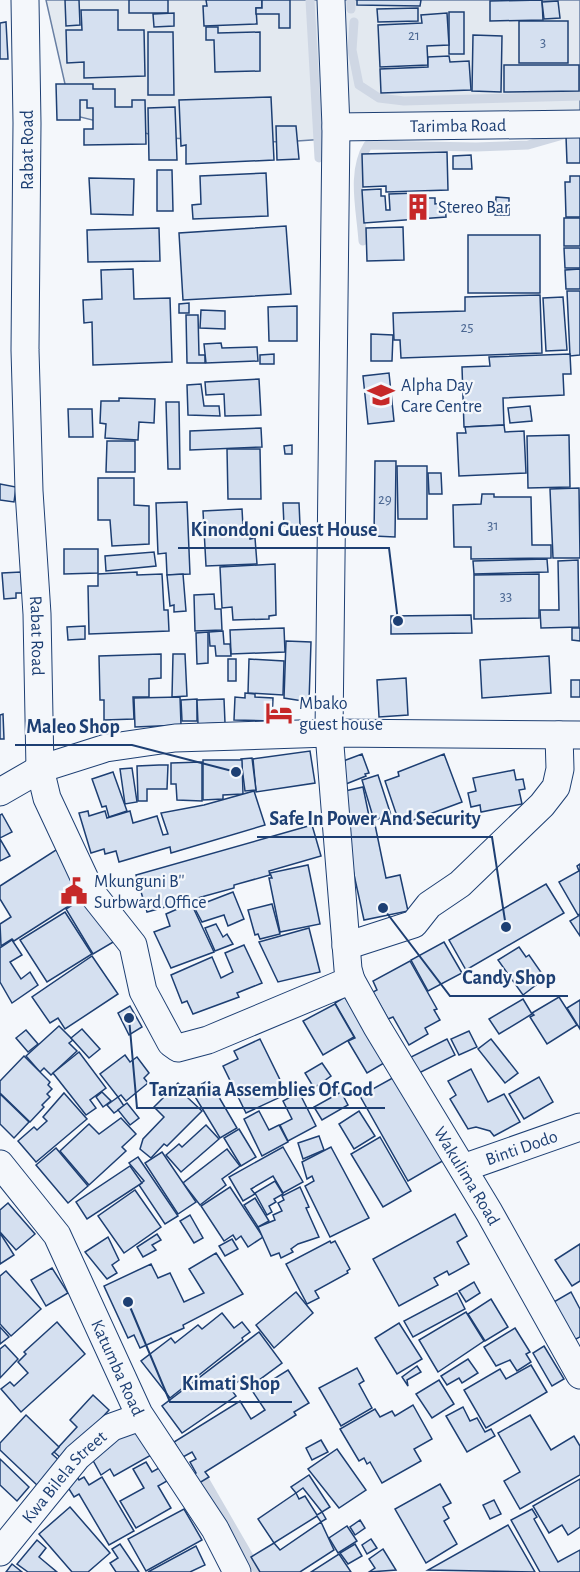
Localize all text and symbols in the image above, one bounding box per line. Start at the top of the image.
house number: 21 [408,28,420,43]
house number: 3 [540,35,546,50]
street label: Rabat Road [19,110,37,190]
street label: Tarimba Road [410,117,507,136]
building icon: Stereo Bar [403,192,433,222]
place label: Stereo Bar [438,199,510,217]
house number: 25 [460,320,474,335]
place label: Alpha Day Care Centre [401,377,482,416]
school or university icon: Alpha Day Care Centre [366,380,396,410]
house number: 29 [378,492,392,507]
callout: Kinondoni Guest House [178,510,389,548]
house number: 31 [487,518,499,533]
text: Kinondoni Guest House [191,520,377,540]
house number: 33 [500,589,512,604]
street label: Rabat Road [26,595,46,676]
place label: Mbako guest house [299,695,383,734]
hotel icon: Mbako guest house [264,698,294,728]
callout: Maleo Shop [15,707,132,745]
text: Maleo Shop [26,717,120,737]
callout: Safe In Power And Security [257,799,492,837]
text: Safe In Power And Security [269,809,481,829]
place label: Mkunguni B'' Surbward Office [94,873,206,912]
public building icon: Mkunguni B'' Surbward Office [59,876,89,906]
callout: Candy Shop [450,958,568,996]
text: Candy Shop [462,968,556,988]
callout: Tanzania Assemblies Of God [137,1070,385,1108]
text: Tanzania Assemblies Of God [149,1080,373,1100]
street label: Wakulima Road [430,1124,502,1229]
street label: Binti Dodo [483,1127,560,1169]
street label: Katumba Road [87,1317,147,1419]
callout: Kimati Shop [170,1364,292,1402]
text: Kimati Shop [182,1374,280,1394]
street label: Kwa Bilela Street [19,1428,111,1527]

